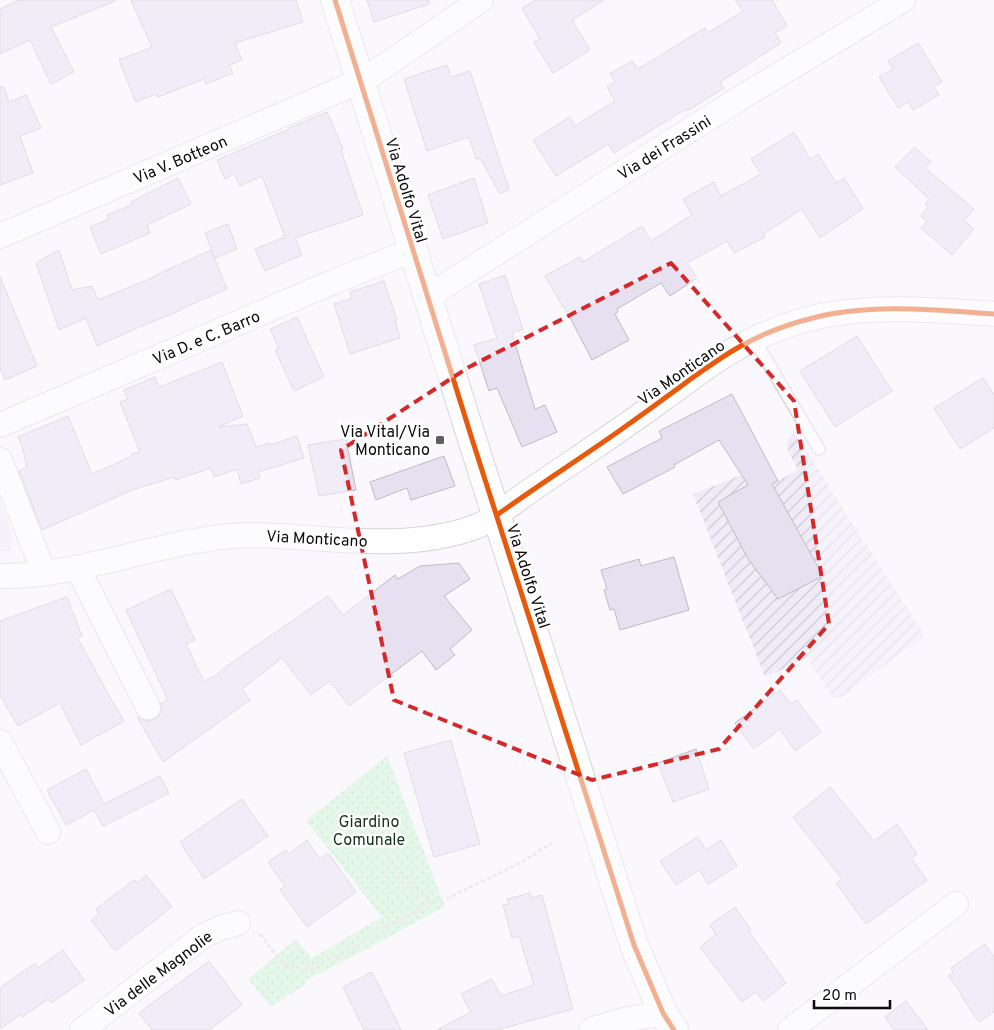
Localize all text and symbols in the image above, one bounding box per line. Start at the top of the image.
street label: Via dei Frassini [615,112,715,185]
street label: Via V. Botteon [131,132,231,190]
street label: Via Adolfo Vital [380,136,431,246]
street label: Via D. e C. Barro [150,307,264,370]
street label: Via Monticano [635,336,730,411]
place label: Via Vital/Via Monticano [340,423,430,461]
marker: Via Vital/Via Monticano [434,434,446,446]
street label: Via Adolfo Vital [501,522,553,631]
street label: Via Monticano [266,527,368,553]
park label: Giardino Comunale [333,813,405,851]
street label: Via delle Magnolie [101,927,217,1022]
scale bar [814,978,890,1010]
text: 20 m [822,987,857,1006]

